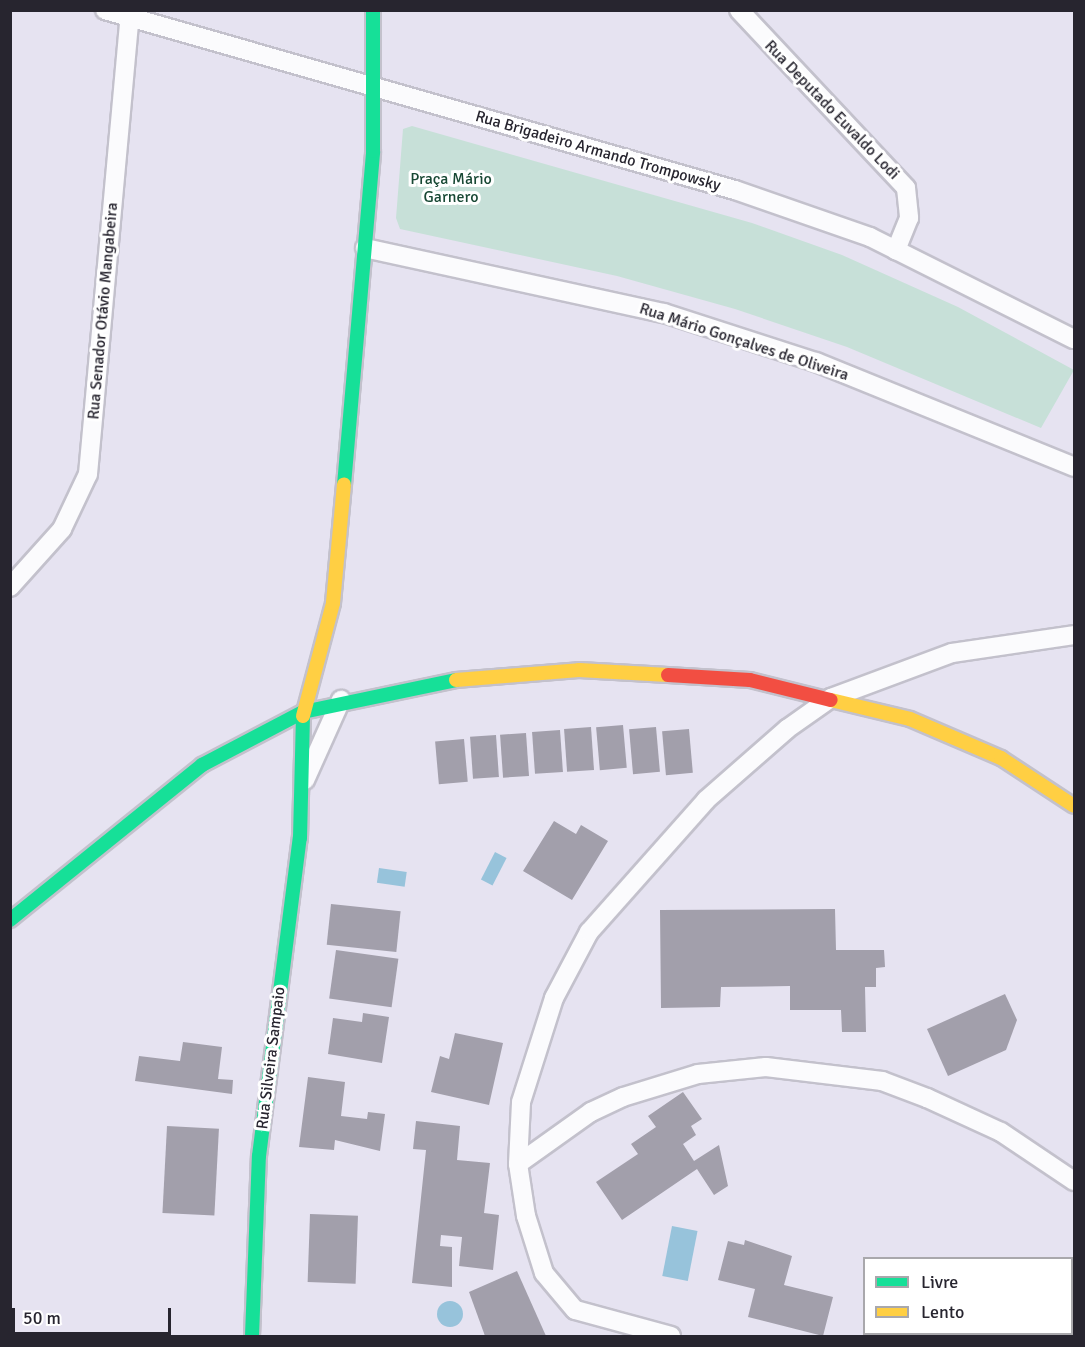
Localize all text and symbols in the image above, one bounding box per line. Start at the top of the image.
street label: Rua Deputado Euvaldo Lodi [760,36,904,184]
street label: Rua Brigadeiro Armando Trompowsky [473,107,723,195]
park label: Praça Mário Garnero [410,169,492,207]
street label: Rua Senador Otávio Mangabeira [84,202,122,420]
street label: Rua Mário Gonçalves de Oliveira [637,299,851,385]
street label: Rua Silveira Sampaio [253,986,289,1130]
legend [863,1257,1073,1335]
text: Livre [921,1271,958,1293]
scale bar [15,1296,174,1334]
text: Lento [921,1301,964,1323]
text: 50 m [23,1307,61,1329]

